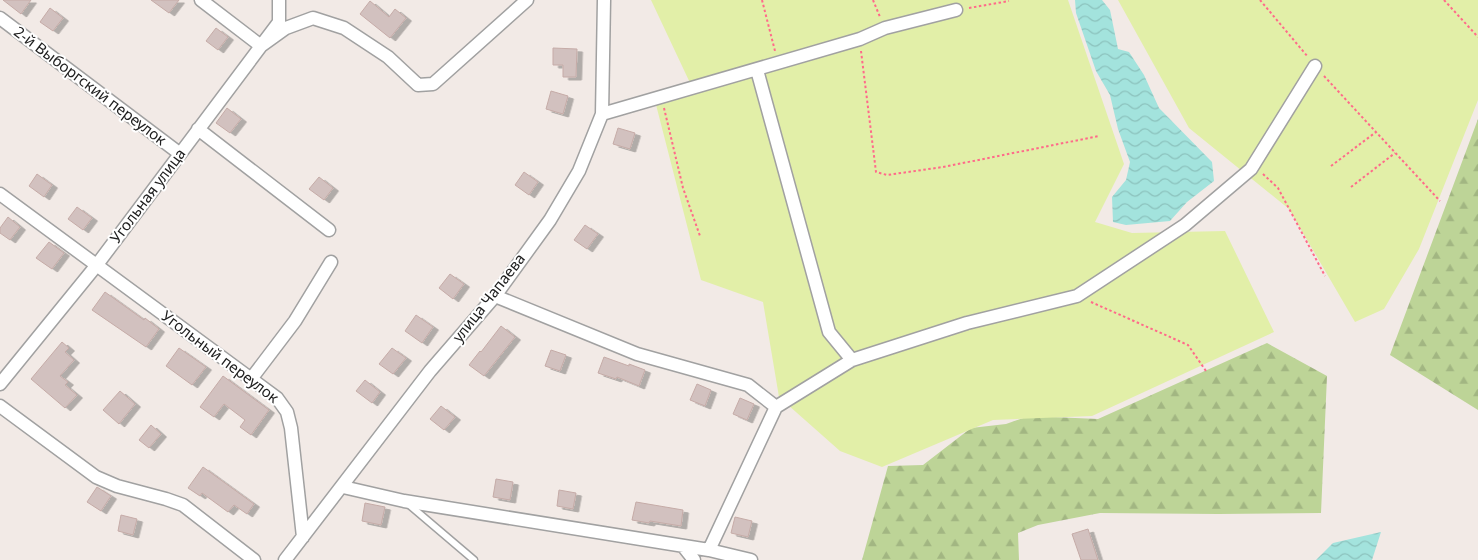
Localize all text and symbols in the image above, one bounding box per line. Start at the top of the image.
street label: 2-й Выборгский переулок [10,21,171,149]
street label: Угольная улица [105,144,190,247]
street label: улица Чапаева [447,249,529,346]
street label: Угольный переулок [158,305,283,407]

